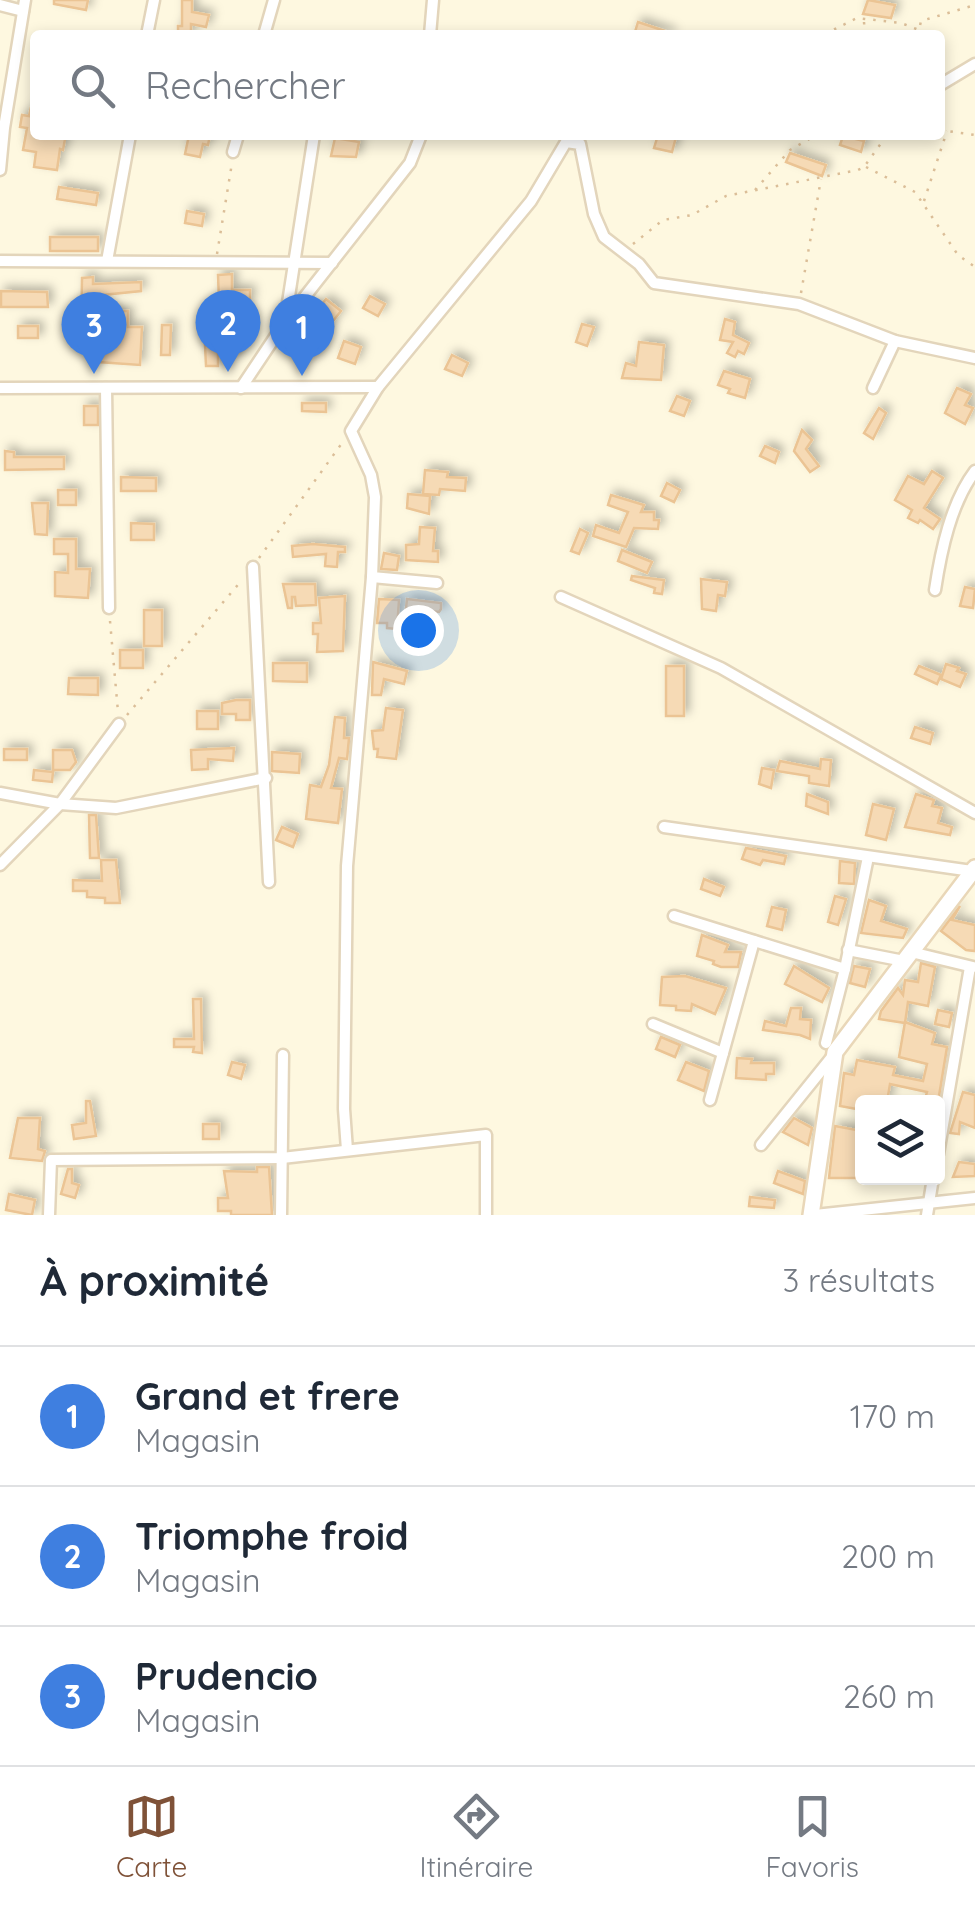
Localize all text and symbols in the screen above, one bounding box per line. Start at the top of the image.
search box [30,30,945,140]
icon: search [65,58,120,113]
text: Rechercher [145,61,346,109]
pin: 2 [196,290,260,372]
pin: 3 [62,292,126,374]
pin: 1 [270,294,334,376]
your location [393,605,444,656]
map controls [855,1095,945,1185]
button: layers [855,1095,945,1185]
text: À proximité [40,1254,269,1307]
text: 3 résultats [783,1260,935,1300]
text: Grand et frere [135,1372,400,1420]
text: 1 [66,1396,79,1436]
text: 170 m [850,1396,935,1436]
text: Magasin [135,1420,260,1460]
text: Triomphe froid [135,1512,409,1560]
text: 2 [63,1536,82,1576]
text: 200 m [841,1536,935,1576]
text: Magasin [135,1560,260,1600]
text: Prudencio [135,1652,318,1700]
text: 3 [64,1676,81,1716]
text: 260 m [843,1676,935,1716]
text: Magasin [135,1700,260,1740]
tab: Carte [116,1789,187,1884]
tab: Itinéraire [419,1789,533,1884]
tab: Favoris [766,1789,859,1884]

